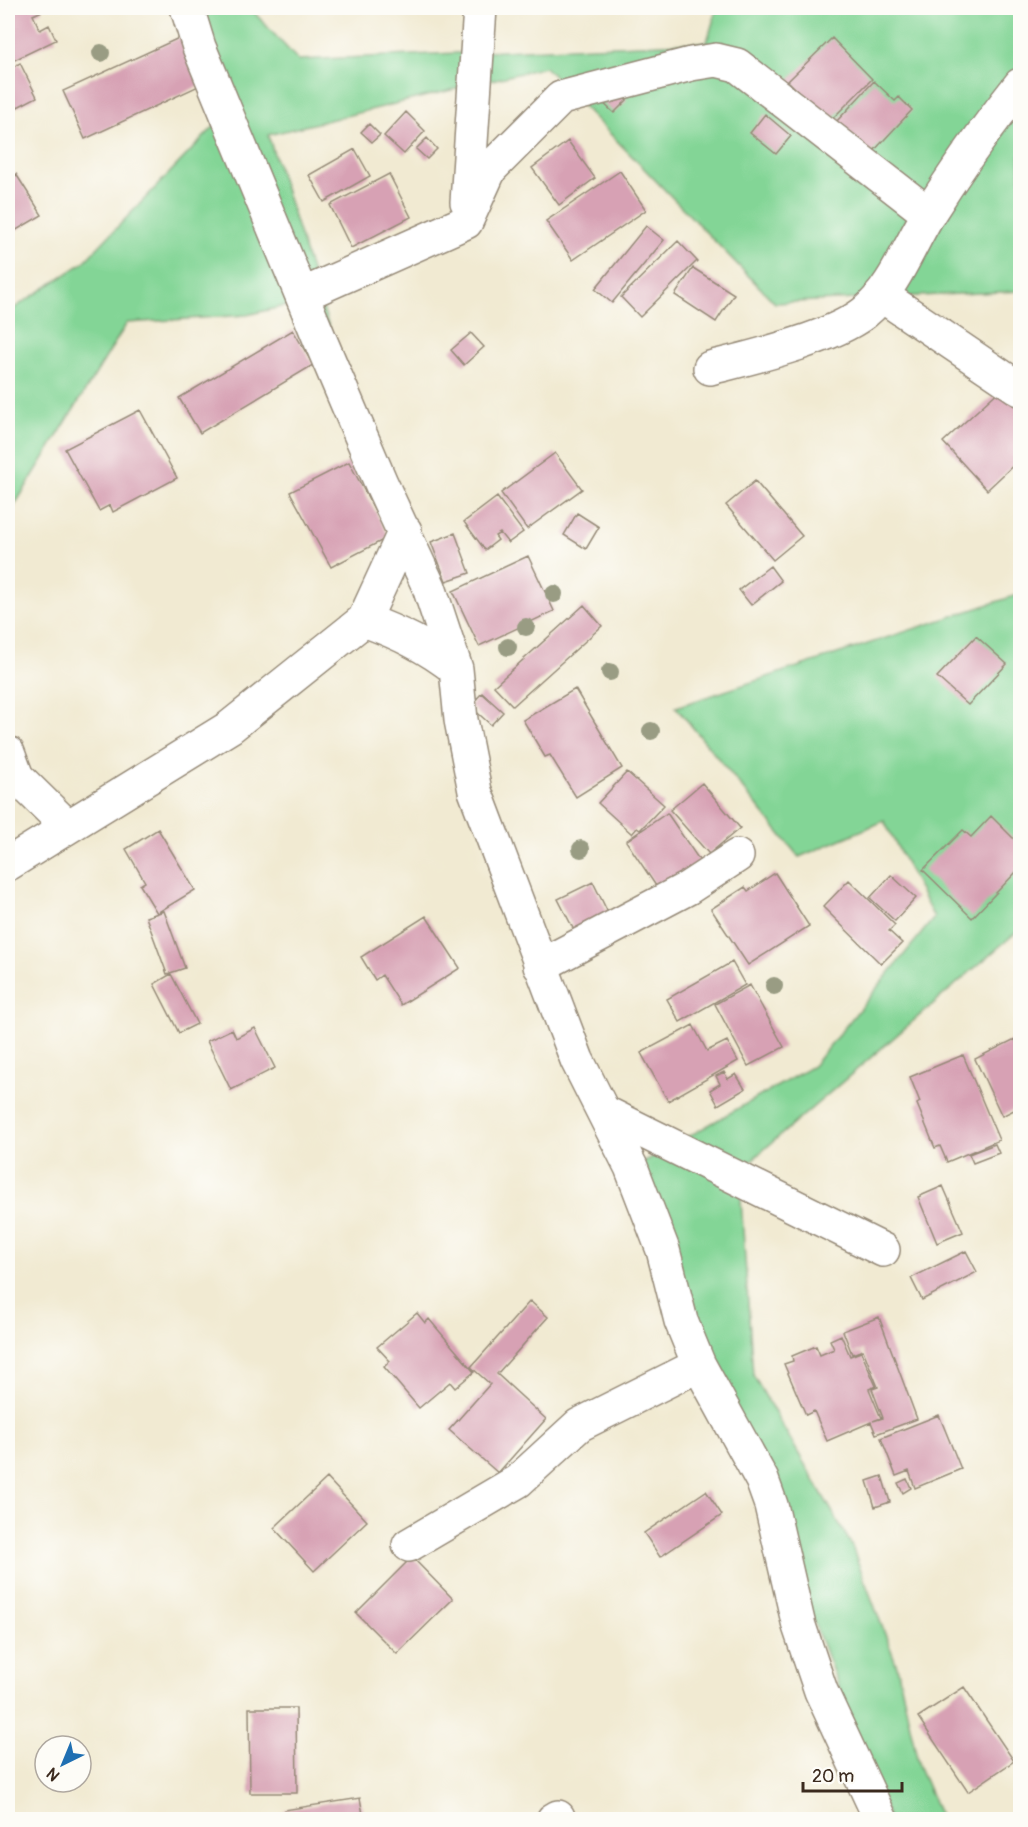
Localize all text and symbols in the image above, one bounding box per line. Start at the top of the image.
north arrow [33,1734,93,1794]
scale bar [803,1755,902,1793]
text: N [43,1763,64,1785]
text: 20 m [812,1765,854,1788]

